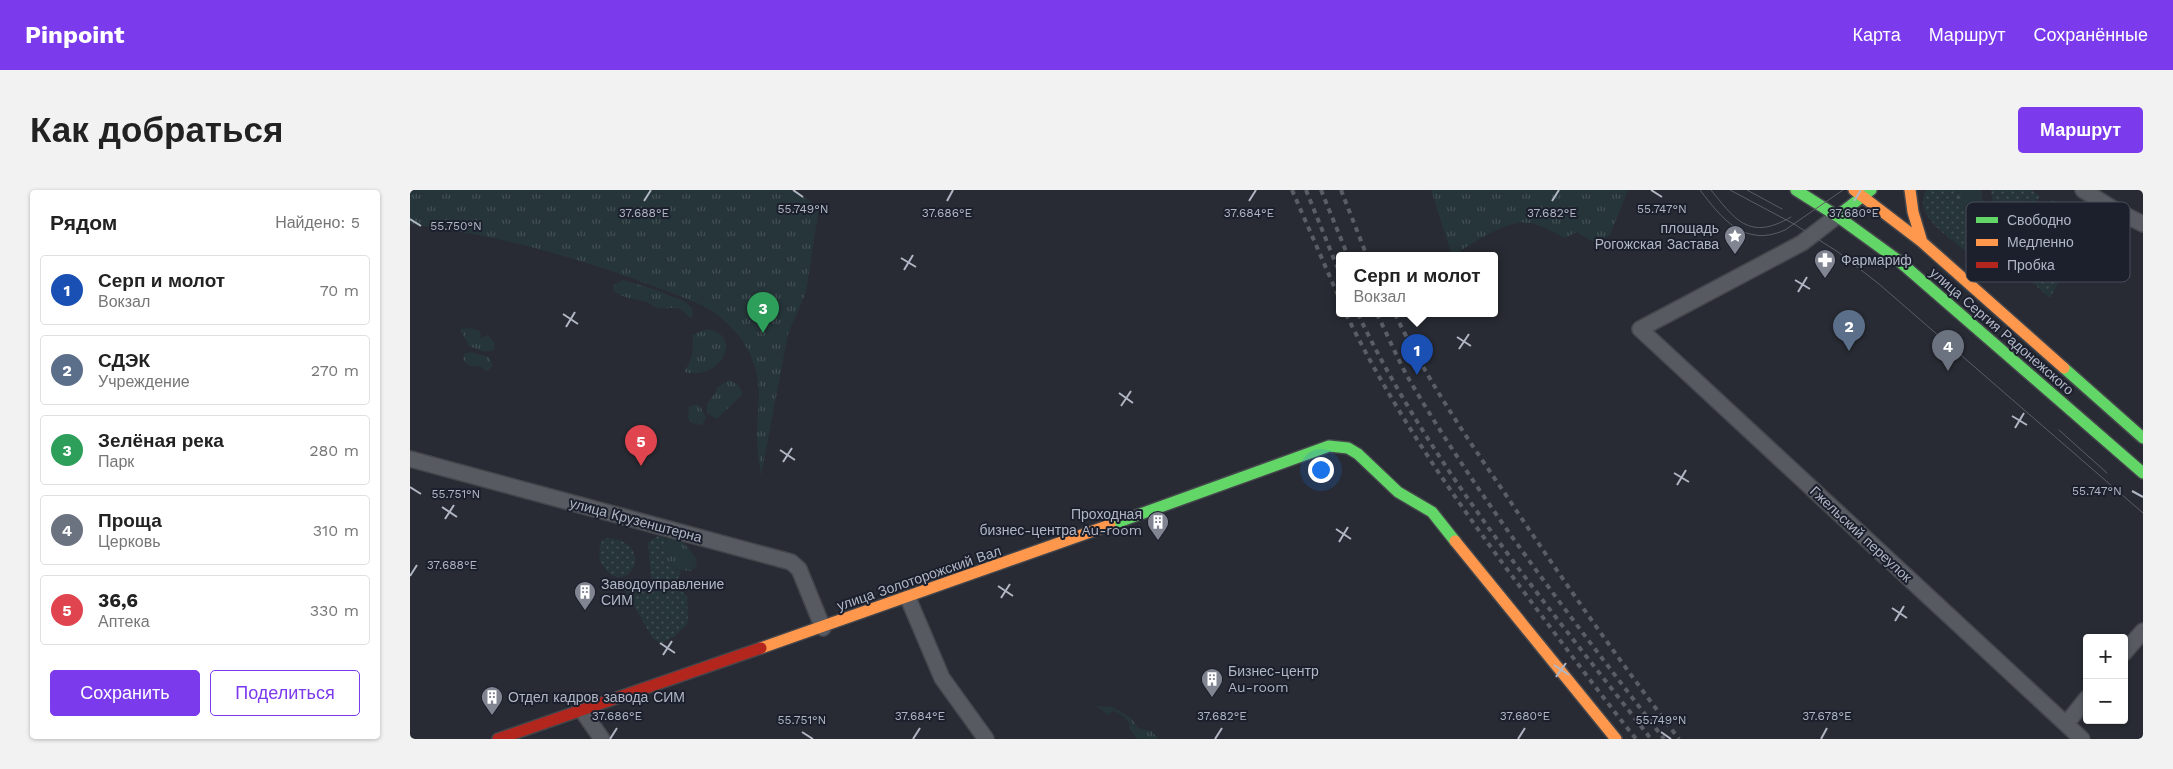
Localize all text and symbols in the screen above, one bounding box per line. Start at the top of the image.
text: Pinpoint [25,21,125,49]
text: Карта [1853,24,1901,45]
text: Маршрут [1929,24,2005,45]
text: Сохранённые [2033,24,2148,45]
button: Маршрут [2018,107,2143,153]
text: Как добраться [30,109,283,151]
text: 55.749°N [777,202,829,216]
text: 55.747°N [1637,202,1687,216]
legend [1966,202,2130,282]
text: 37.688°E [619,206,670,220]
text: 37.686°E [922,206,972,220]
text: 37.684°E [1224,206,1274,220]
text: 37.682°E [1527,206,1577,220]
text: 37.680°E [1829,206,1880,220]
text: Рядом [50,210,117,235]
text: Свободно [2007,212,2072,228]
text: Найдено: 5 [275,213,360,232]
text: 55.750°N [430,219,482,233]
place label: площадь Рогожская Застава [1595,220,1719,252]
place icon: площадь Рогожская Застава [1723,224,1747,255]
text: Медленно [2007,234,2074,250]
pharmacy icon: Фармариф [1813,248,1837,279]
popup [1336,252,1498,317]
place label: Фармариф [1841,252,1912,268]
text: Пробка [2007,257,2055,273]
text: Серп и молот [1353,264,1481,287]
street label: улица Сергия Радонежского [1927,264,2077,398]
text: Серп и молот [98,269,225,292]
text: 1 [64,281,70,300]
text: 70 m [320,281,359,300]
text: Вокзал [1353,287,1406,306]
text: Вокзал [98,292,150,311]
pin: 3 [747,292,779,333]
pin: 2 [1833,310,1865,351]
pin: 4 [1932,330,1964,371]
pin: 1 [1401,334,1433,375]
text: СДЭК [98,349,150,372]
text: 2 [62,361,72,380]
text: 270 m [311,361,359,380]
text: Учреждение [98,372,190,391]
pin: 5 [625,425,657,466]
text: Зелёная река [98,429,224,452]
text: 3 [62,441,72,460]
text: 280 m [309,441,359,460]
text: Парк [98,452,134,471]
your location [1308,457,1334,483]
street label: Гжельский переулок [1807,483,1916,586]
text: 55.747°N [2072,484,2122,498]
text: 55.751°N [432,487,480,501]
street label: улица Крузенштерна [568,495,704,545]
place label: Проходная бизнес-центра Au-room [979,506,1142,538]
text: Проща [98,509,162,532]
building icon: Проходная бизнес-центра Au-room [1146,510,1170,541]
text: 4 [62,521,72,540]
text: 310 m [313,521,359,540]
text: Церковь [98,532,161,551]
street label: улица Золоторожский Вал [835,542,1003,614]
text: 37.688°E [427,558,478,572]
place label: Заводоуправление СИМ [601,576,725,608]
building icon: Заводоуправление СИМ [573,580,597,611]
text: 36,6 [98,589,138,612]
text: 5 [62,601,72,620]
text: 330 m [310,601,359,620]
text: Аптека [98,612,150,631]
map controls [2083,634,2128,724]
button: + [2083,634,2128,679]
place label: Бизнес-центр Au-room [1228,663,1319,695]
building icon: Бизнес-центр Au-room [1200,667,1224,698]
button: Сохранить [50,670,200,716]
button: Поделиться [210,670,360,716]
button: − [2083,679,2128,724]
building icon: Отдел кадров завода СИМ [480,685,504,716]
place label: Отдел кадров завода СИМ [508,689,685,705]
text: 37.686°E [592,709,642,723]
text: 37.684°E [895,709,945,723]
text: 37.682°E [1197,709,1247,723]
text: 37.680°E [1500,709,1551,723]
text: 37.678°E [1802,709,1852,723]
text: 55.751°N [778,713,826,727]
text: 55.749°N [1635,713,1687,727]

